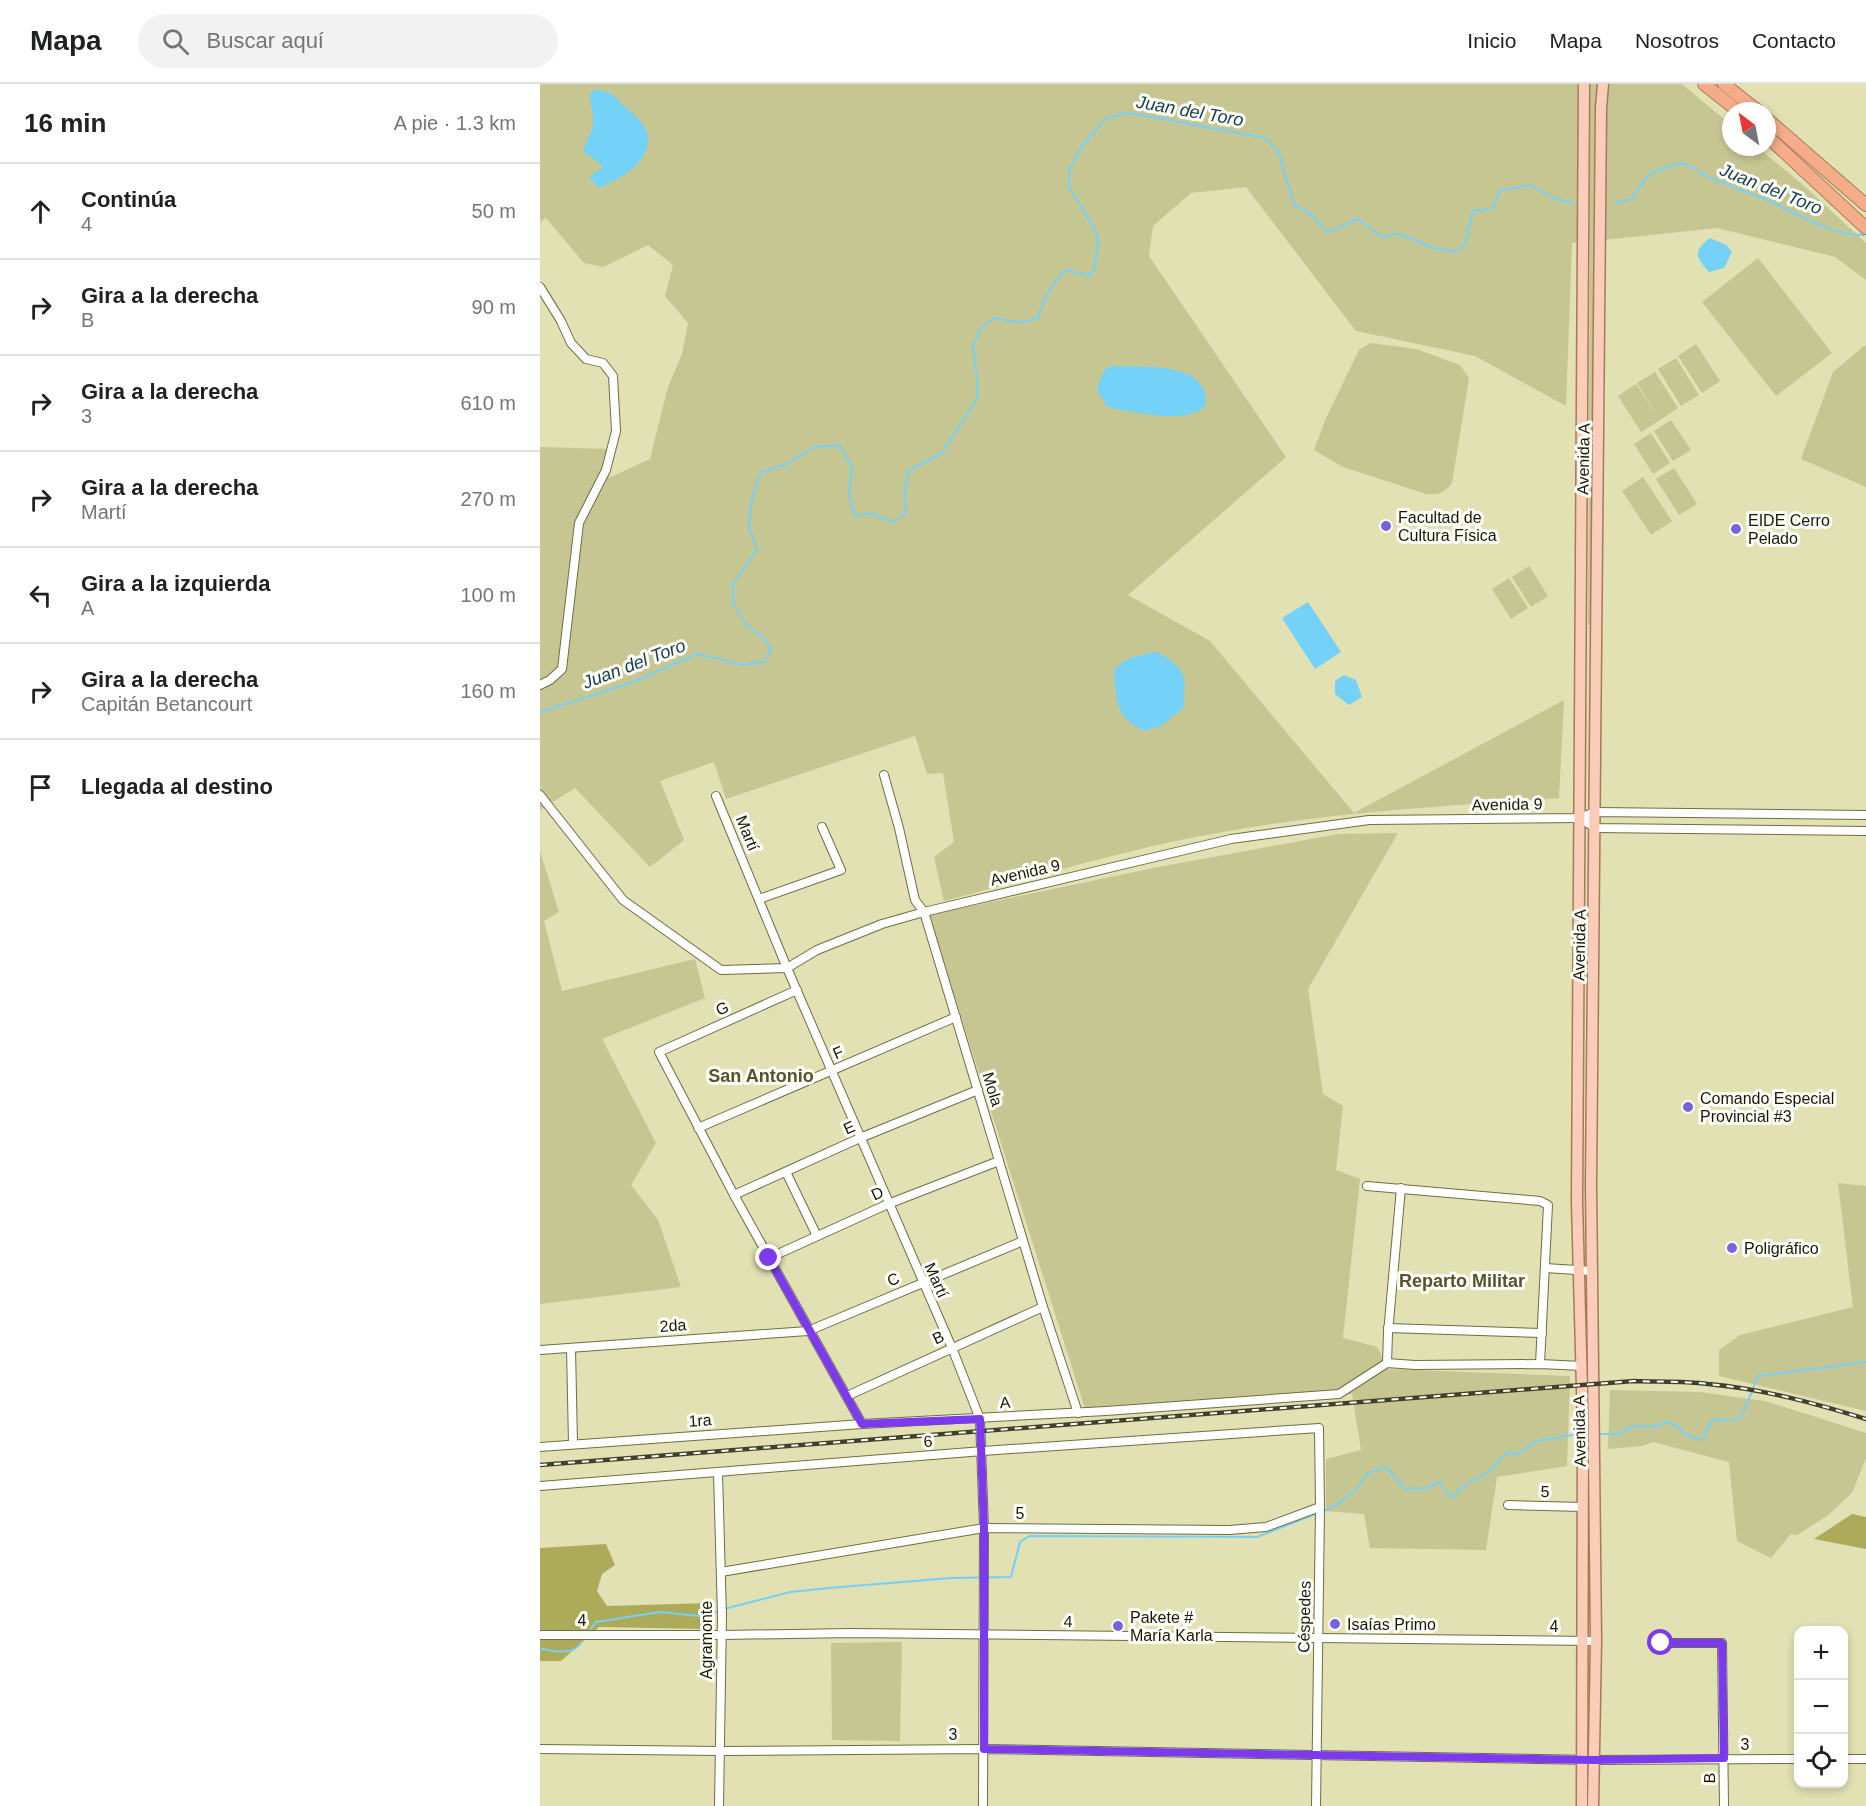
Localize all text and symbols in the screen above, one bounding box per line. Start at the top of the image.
search box [138,14,558,68]
text: Mapa [30,25,102,56]
icon: search [159,25,192,58]
text: Buscar aquí [207,28,324,53]
text: Inicio [1467,29,1516,52]
text: Mapa [1549,29,1602,52]
text: Nosotros [1635,29,1719,52]
text: Contacto [1752,29,1836,52]
water label: Juan del Toro [1134,92,1245,130]
north arrow [1722,102,1776,156]
text: 16 min [24,108,106,138]
text: A pie · 1.3 km [394,112,516,134]
water label: Juan del Toro [1716,159,1825,219]
text: Continúa [81,187,176,212]
icon: ahead [24,195,57,228]
text: 50 m [472,200,516,222]
text: 4 [81,213,92,235]
text: Gira a la derecha [81,283,258,308]
icon: right [24,291,57,324]
text: 90 m [472,296,516,318]
text: B [81,309,94,331]
text: Gira a la derecha [81,379,258,404]
icon: right [24,387,57,420]
text: 610 m [460,392,516,414]
text: 3 [81,405,92,427]
street label: Avenida A [1574,423,1593,495]
text: Gira a la derecha [81,475,258,500]
icon: right [24,483,57,516]
text: 270 m [460,488,516,510]
text: Martí [81,501,127,523]
place label: Facultad de Cultura Física [1398,509,1497,544]
place label: EIDE Cerro Pelado [1748,512,1830,547]
marker: Facultad de Cultura Física [1379,519,1393,533]
marker: EIDE Cerro Pelado [1729,522,1743,536]
text: Gira a la izquierda [81,571,271,596]
icon: left [24,579,57,612]
text: 100 m [460,584,516,606]
text: A [81,597,94,619]
water label: Juan del Toro [579,635,688,693]
text: Gira a la derecha [81,667,258,692]
icon: right [24,675,57,708]
text: 160 m [460,680,516,702]
text: Capitán Betancourt [81,693,252,715]
icon: arrive [24,771,57,804]
text: Llegada al destino [81,774,273,799]
street label: Avenida 9 [1471,795,1543,814]
street label: Martí [733,813,762,854]
street label: Avenida 9 [989,856,1062,889]
street label: Avenida A [1570,909,1589,981]
street label: G [713,998,731,1019]
street label: F [830,1043,846,1062]
district label: San Antonio [708,1066,814,1086]
street label: Mola [979,1070,1006,1108]
place label: Comando Especial Provincial #3 [1700,1090,1834,1125]
marker: Comando Especial Provincial #3 [1681,1100,1695,1114]
street label: E [841,1118,858,1137]
street label: D [868,1183,886,1204]
place label: Poligráfico [1744,1240,1819,1257]
marker: Poligráfico [1725,1241,1739,1255]
route end [755,1244,781,1270]
street label: Martí [921,1260,952,1301]
street label: C [885,1269,902,1290]
district label: Reparto Militar [1399,1271,1525,1291]
street label: 2da [659,1316,687,1335]
street label: B [930,1327,947,1347]
street label: A [999,1394,1011,1411]
street label: Avenida A [1570,1395,1589,1467]
street label: 1ra [688,1411,712,1430]
street label: 6 [923,1433,933,1450]
street label: 5 [1540,1483,1550,1500]
street label: 5 [1016,1505,1025,1522]
street label: Céspedes [1295,1581,1314,1653]
street label: Agramonte [698,1601,715,1679]
place label: Pakete # María Karla [1130,1609,1213,1644]
street label: 4 [578,1612,587,1629]
street label: 4 [1063,1613,1073,1630]
place label: Isaías Primo [1347,1616,1436,1633]
marker: Isaías Primo [1328,1617,1342,1631]
street label: 4 [1550,1618,1559,1635]
marker: Pakete # María Karla [1111,1619,1125,1633]
map controls [1794,1626,1848,1788]
button: + [1794,1626,1848,1680]
route start [1647,1629,1673,1655]
button: − [1794,1680,1848,1734]
street label: 3 [949,1726,958,1743]
button: locate [1794,1734,1848,1788]
street label: 3 [1741,1736,1750,1753]
street label: B [1701,1773,1718,1783]

